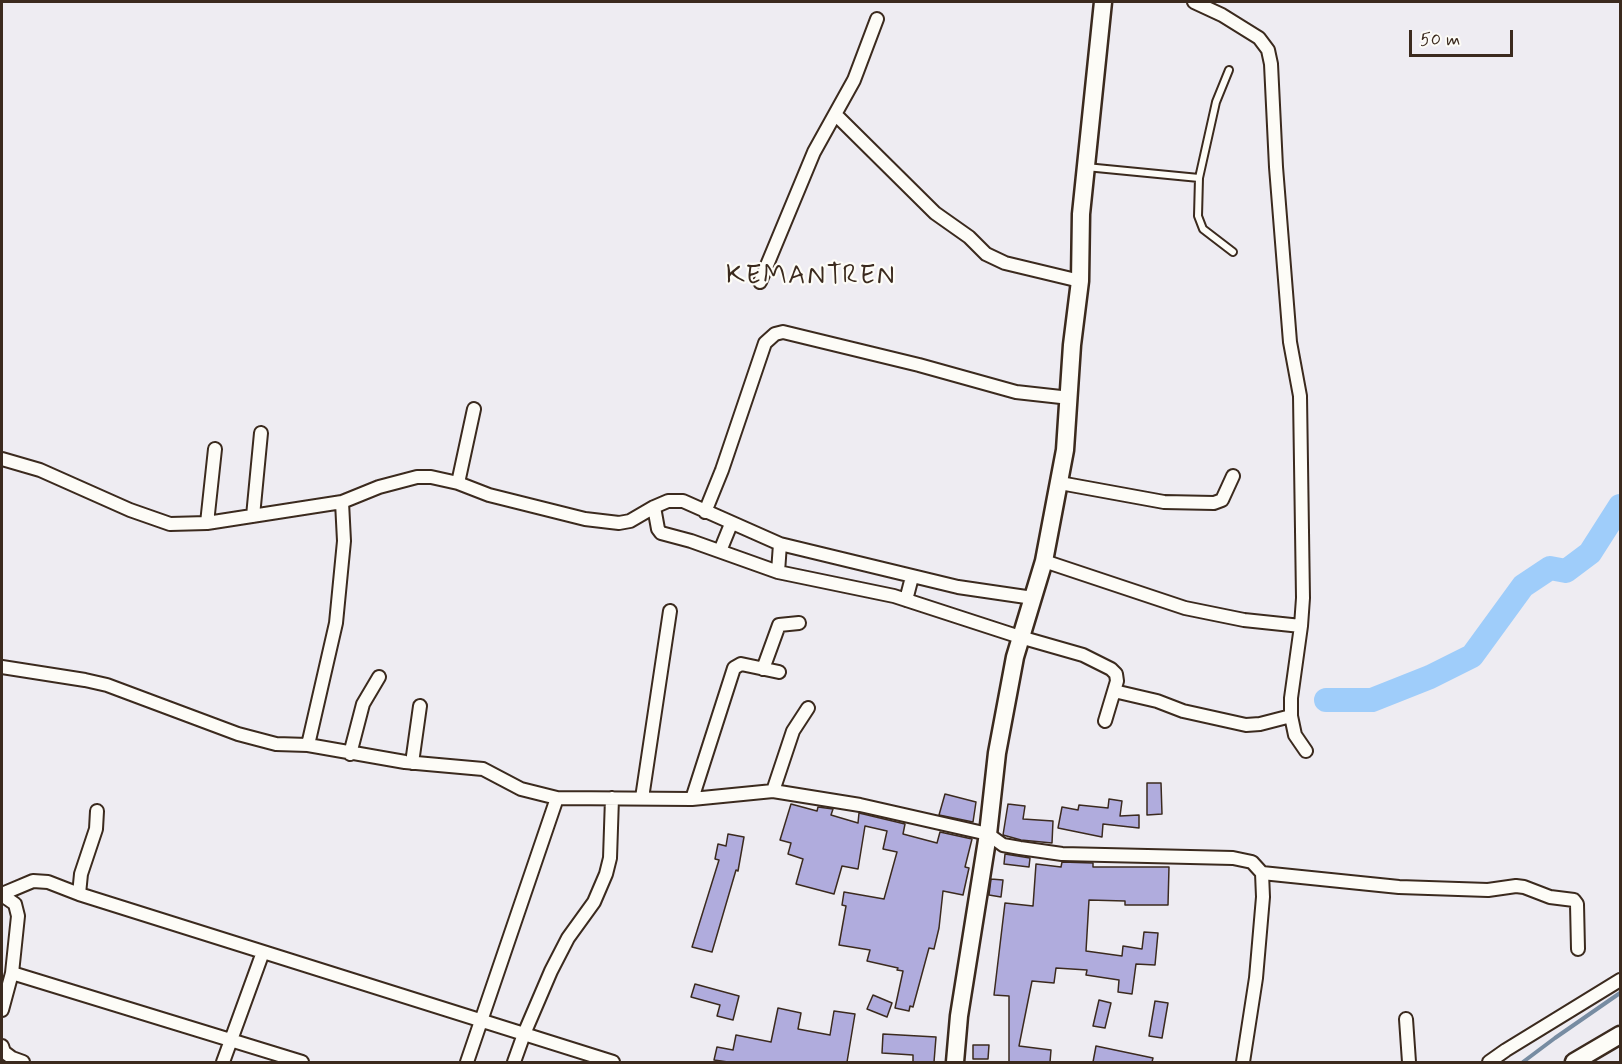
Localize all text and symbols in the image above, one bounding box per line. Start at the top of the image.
scale bar [1412,18,1516,56]
text: 50 m [1420,28,1460,52]
district label: KEMANTREN [725,261,897,293]

